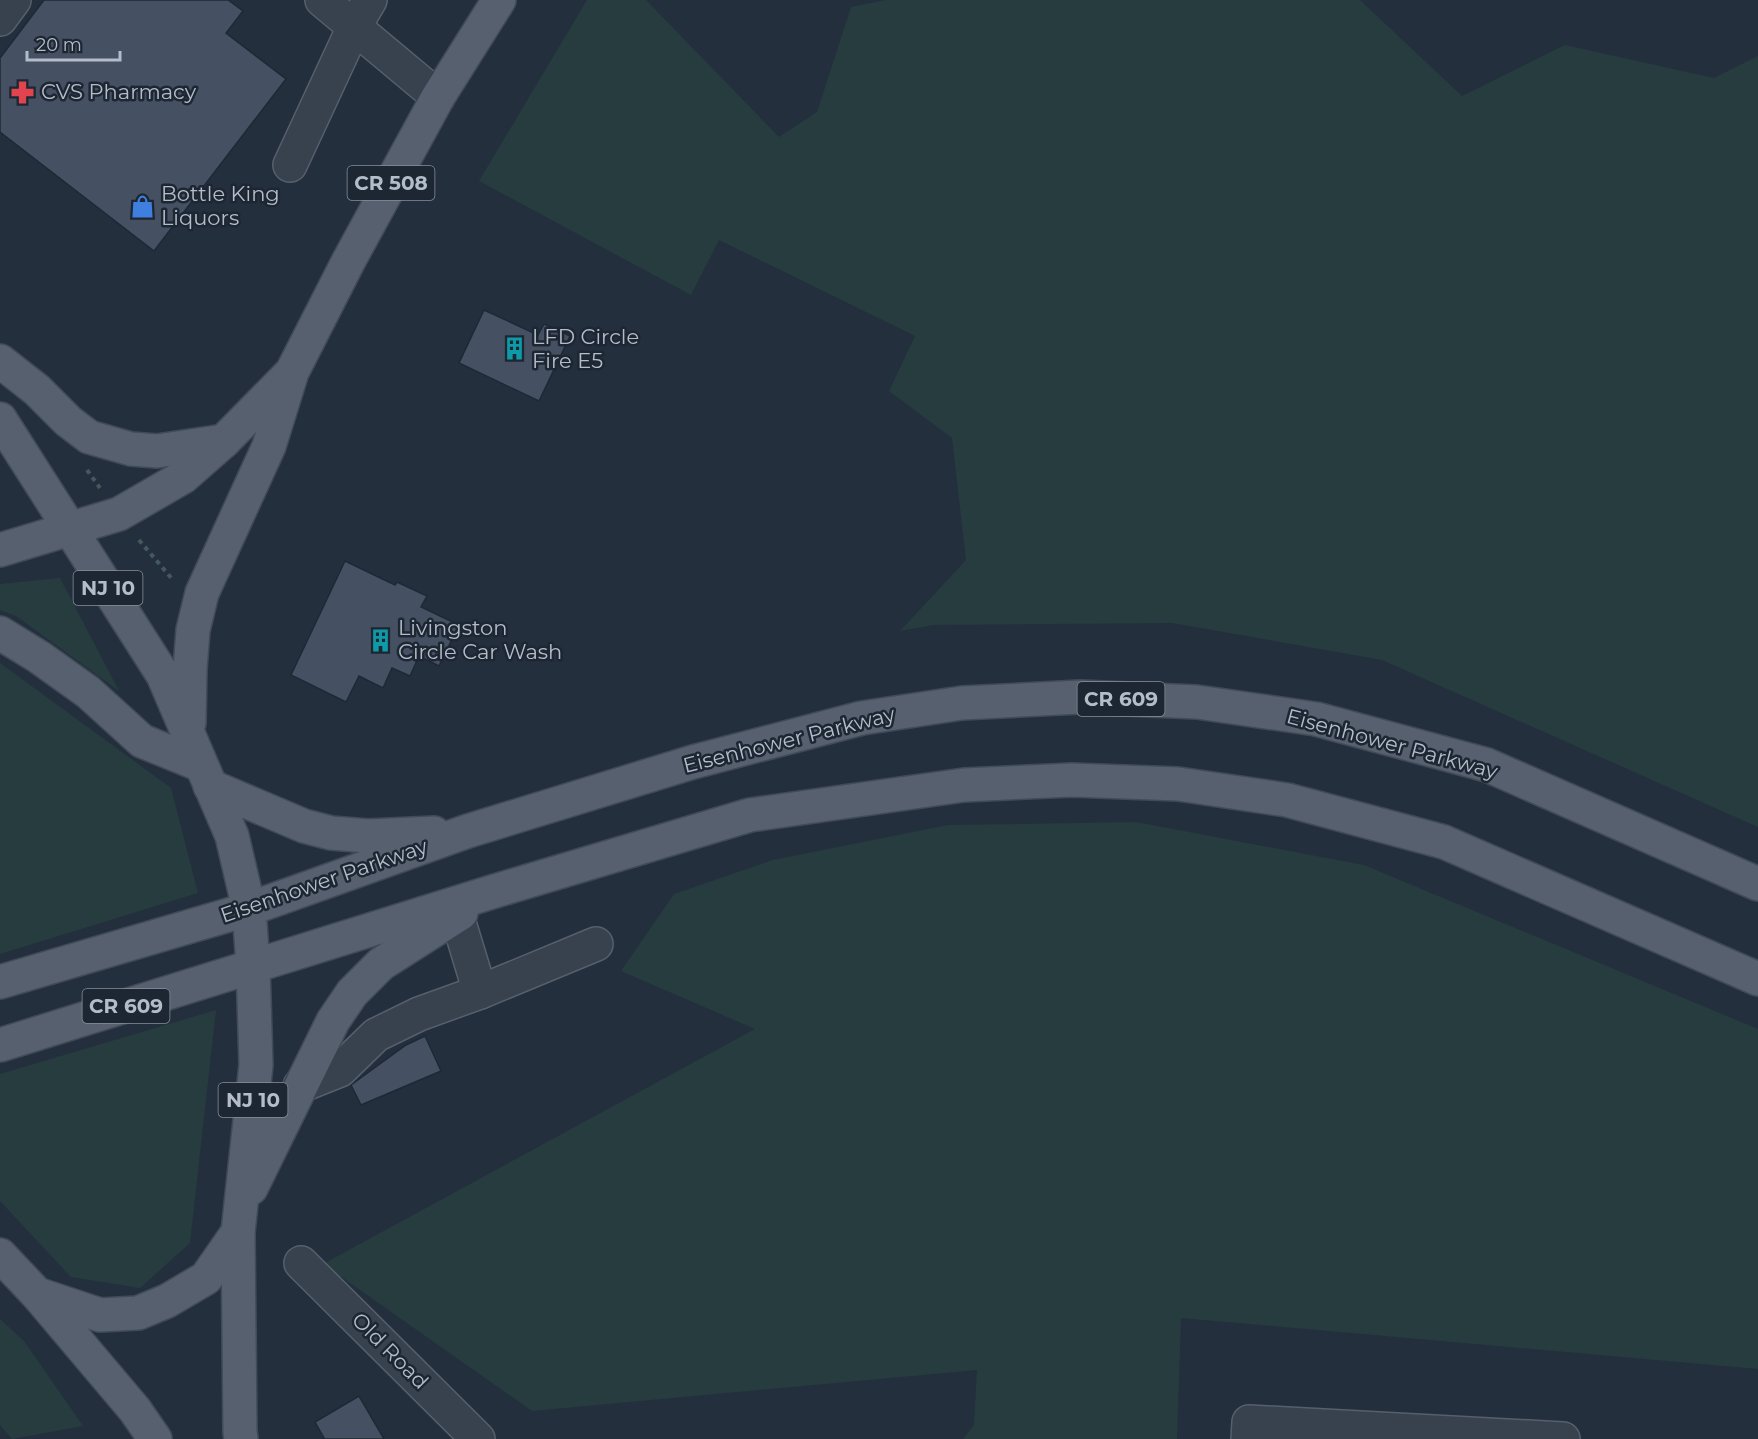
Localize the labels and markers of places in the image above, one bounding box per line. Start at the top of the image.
pharmacy icon: CVS Pharmacy [10,79,36,105]
place label: CVS Pharmacy [41,79,197,104]
place label: Bottle King Liquors [161,181,280,230]
shop icon: Bottle King Liquors [130,193,156,219]
place label: LFD Circle Fire E5 [532,324,639,373]
building icon: LFD Circle Fire E5 [501,336,527,362]
place label: Livingston Circle Car Wash [398,615,562,664]
building icon: Livingston Circle Car Wash [367,627,393,653]

